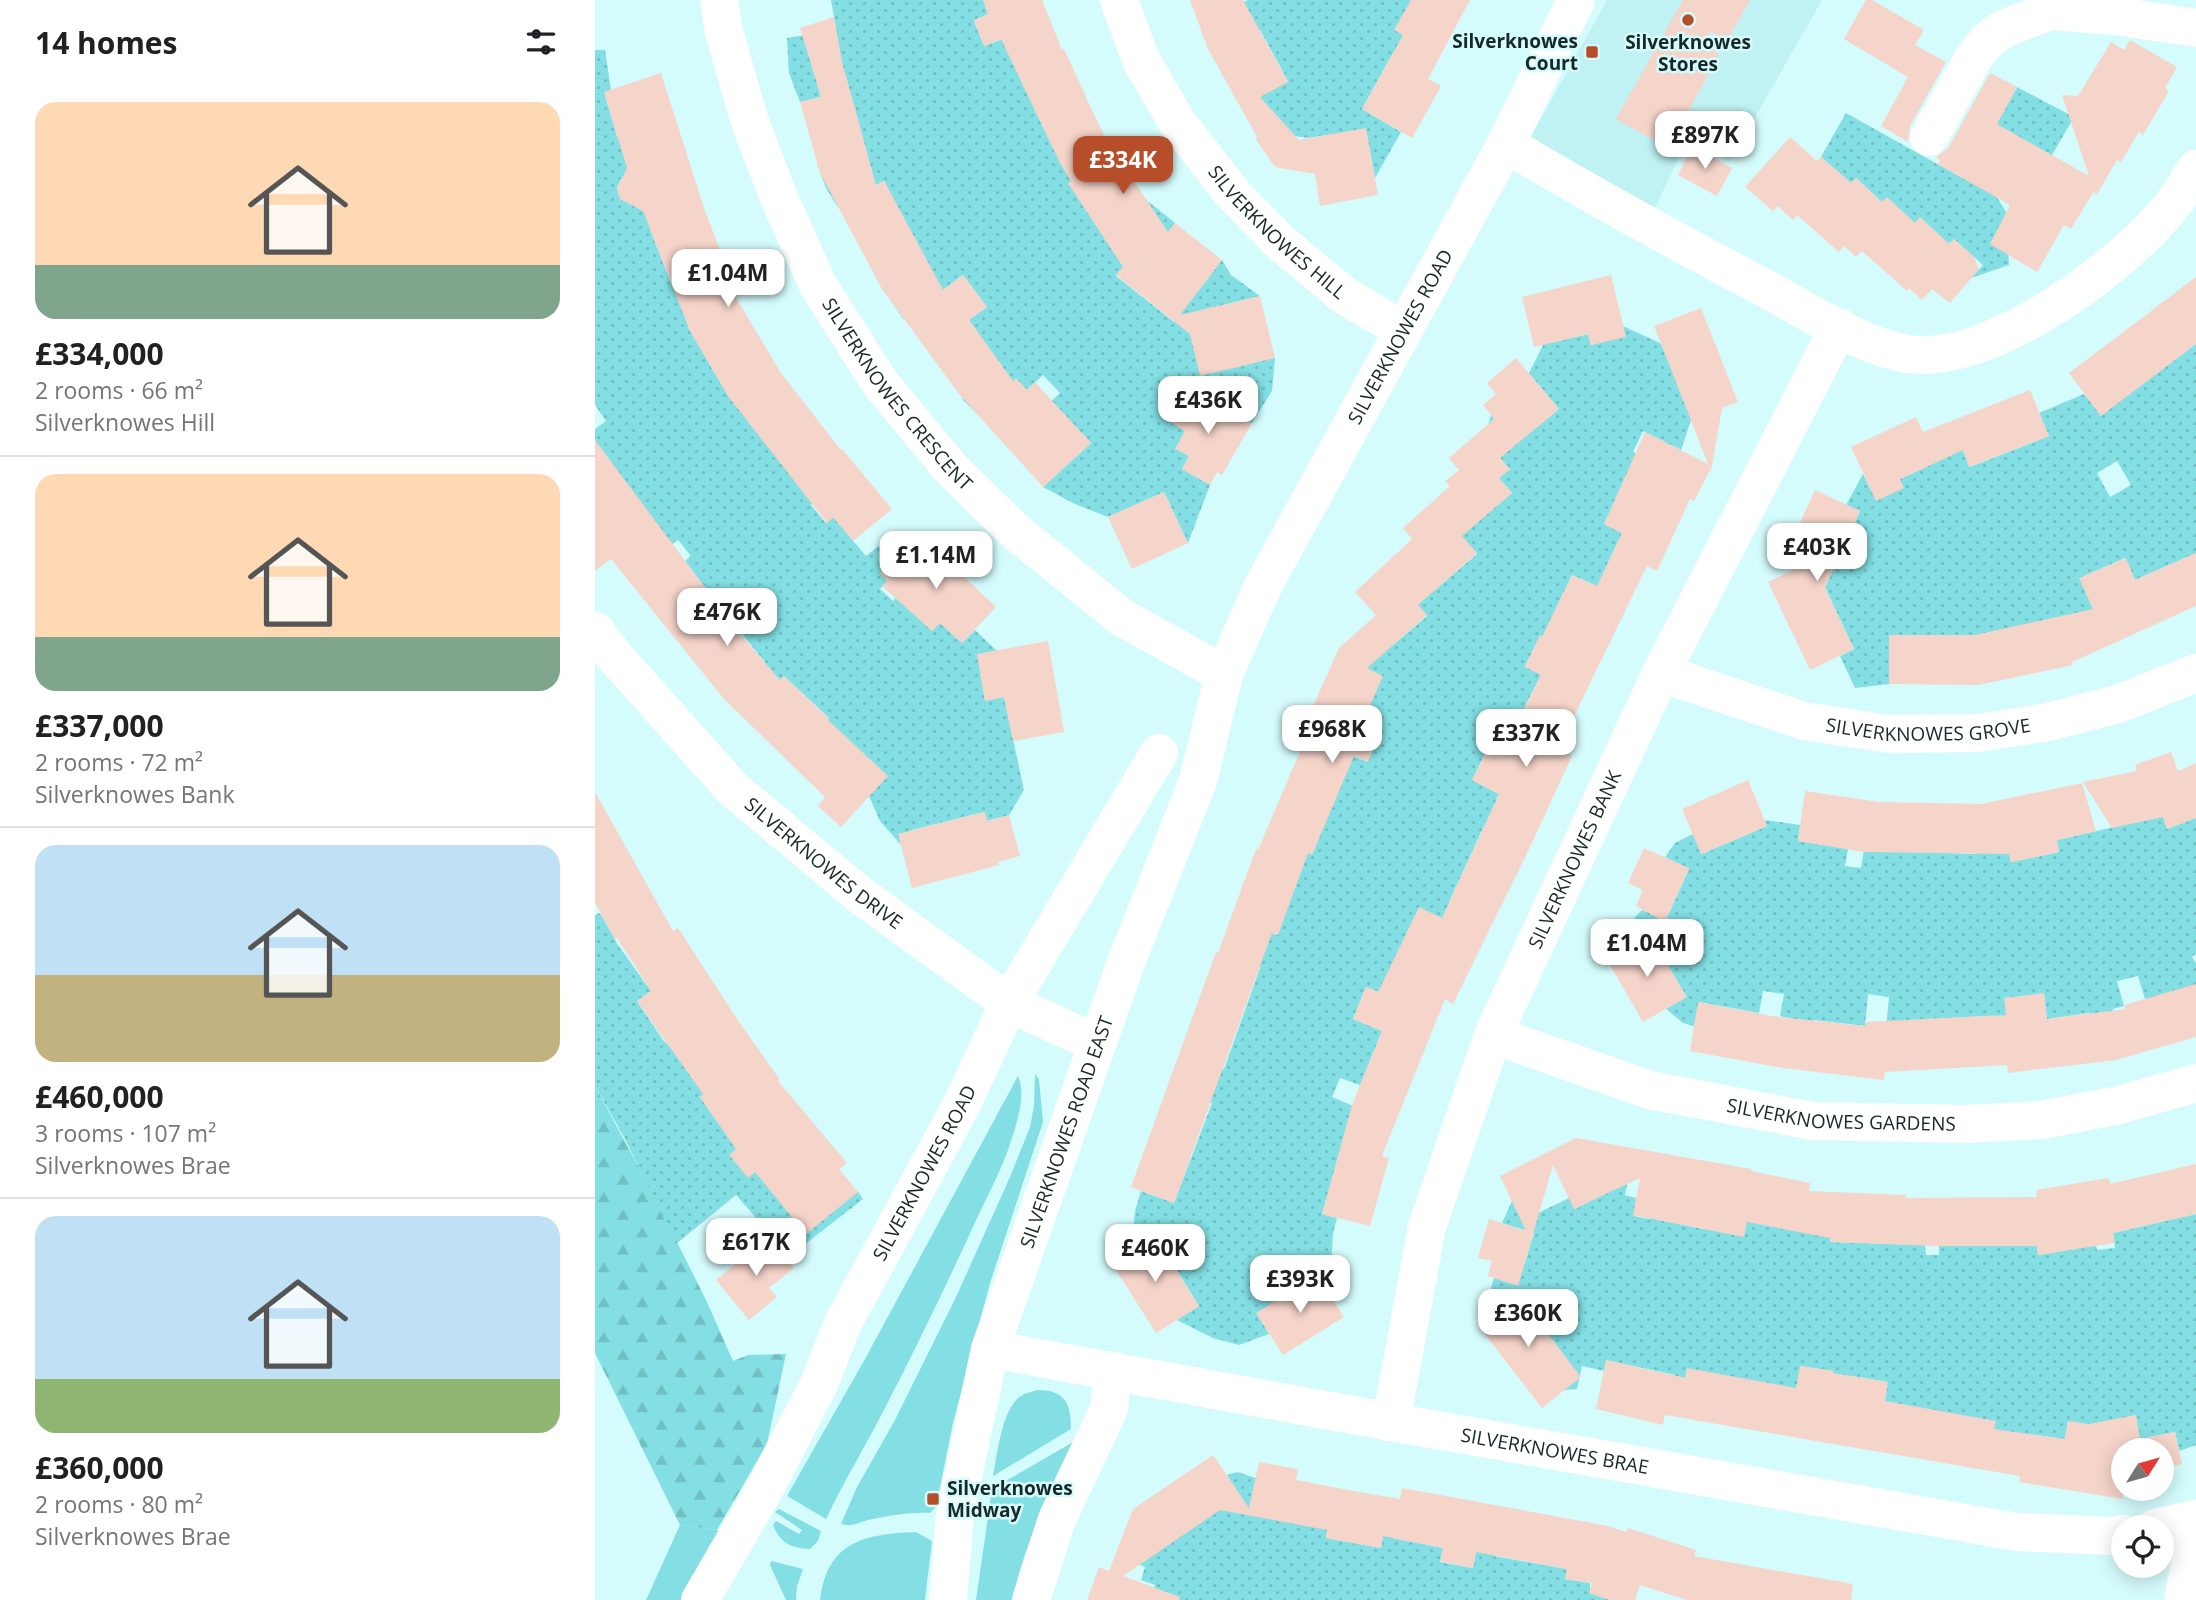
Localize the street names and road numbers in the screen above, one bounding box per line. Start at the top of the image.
street label: SILVERKNOWES HILL [1202,160,1352,305]
street label: SILVERKNOWES ROAD [1342,244,1459,429]
street label: SILVERKNOWES CRESCENT [816,293,979,496]
street label: SILVERKNOWES GROVE [1824,712,2032,747]
street label: SILVERKNOWES BANK [1522,766,1627,953]
street label: SILVERKNOWES DRIVE [739,791,908,935]
street label: SILVERKNOWES ROAD EAST [1014,1012,1119,1251]
street label: SILVERKNOWES ROAD [866,1081,982,1265]
street label: SILVERKNOWES GARDENS [1725,1092,1956,1137]
street label: SILVERKNOWES BRAE [1459,1422,1651,1480]

